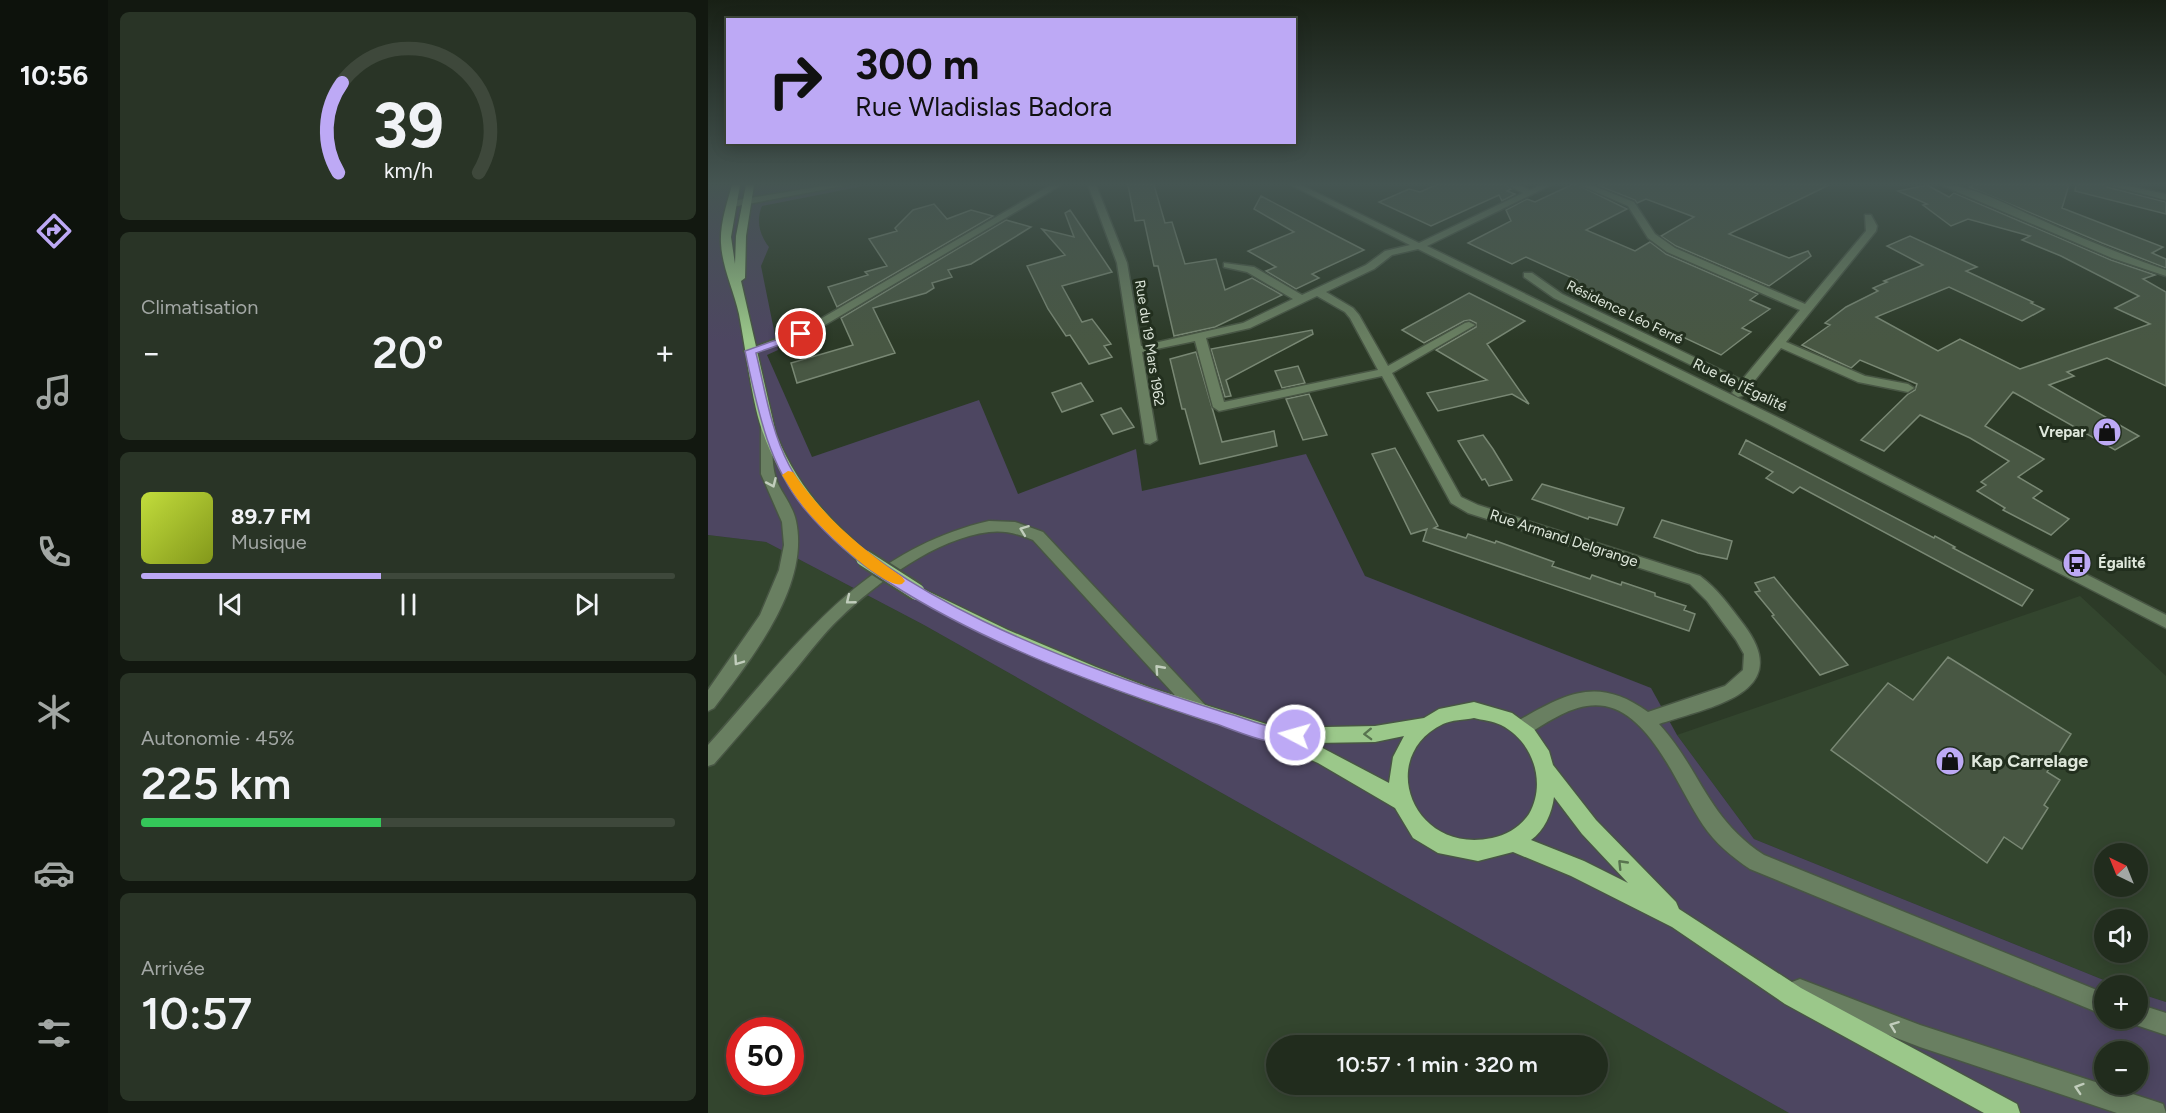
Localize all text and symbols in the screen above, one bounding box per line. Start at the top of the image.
text: 300 m [855,39,979,90]
icon: right [756,42,834,120]
text: 10:56 [20,59,88,92]
text: 39 [373,88,443,163]
text: Rue Wladislas Badora [855,90,1112,123]
text: km/h [384,158,432,183]
icon: directions [33,210,75,252]
street label: Résidence Léo Ferré [1564,277,1686,348]
street label: Rue du 19 Mars 1962 [1131,279,1168,407]
text: Climatisation [141,295,258,319]
pin [775,308,826,359]
icon: arrive [784,317,817,350]
text: 20° [372,325,444,379]
text: − [141,333,162,372]
text: + [654,333,675,372]
street label: Rue de l'Égalité [1690,354,1790,416]
icon: music [33,371,75,413]
shop icon: Vrepar [2091,416,2123,448]
place label: Vrepar [2039,423,2086,441]
one-way arrow [764,476,776,487]
text: 89.7 FM [231,503,311,530]
street label: Rue Armand Delgrange [1488,506,1640,570]
one-way arrow [1019,525,1030,537]
text: Musique [231,530,307,554]
icon: phone [33,531,75,573]
bus stop icon: Égalité [2061,547,2093,579]
place label: Égalité [2098,554,2146,572]
icon: previous [214,588,247,621]
icon: pause [392,588,425,621]
icon: next [570,588,603,621]
one-way arrow [846,593,857,604]
one-way arrow [734,654,745,665]
one-way arrow [1155,665,1166,676]
icon: climate [33,691,75,733]
position arrow [1263,703,1327,767]
text: Autonomie · 45% [141,726,295,750]
one-way arrow [1363,728,1372,740]
shop icon: Kap Carrelage [1934,745,1966,777]
place label: Kap Carrelage [1971,750,2088,772]
text: 225 km [141,756,291,810]
north arrow [2094,843,2148,897]
map controls [2094,843,2148,1095]
icon: car [33,852,75,894]
one-way arrow [1619,860,1630,871]
button: sound [2094,909,2148,963]
text: Arrivée [141,956,205,980]
button: + [2094,975,2148,1029]
text: 10:57 [141,986,252,1040]
icon: filters [33,1012,75,1054]
speed limit sign: 50 [726,1017,804,1095]
one-way arrow [1889,1021,1900,1033]
button: − [2094,1041,2148,1095]
text: 10:57 · 1 min · 320 m [1336,1051,1538,1078]
one-way arrow [2074,1083,2085,1096]

